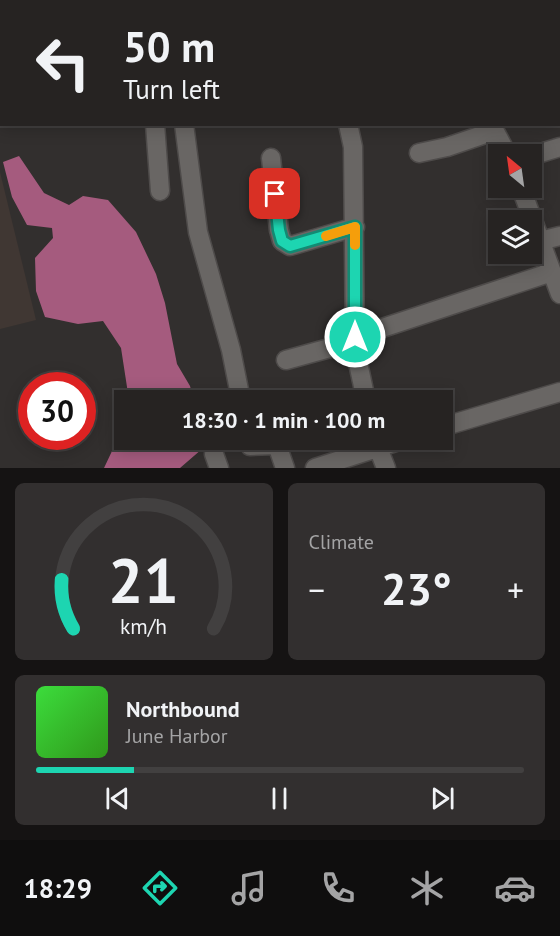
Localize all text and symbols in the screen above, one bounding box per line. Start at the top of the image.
text: 50 m [123,19,215,74]
icon: left [24,24,102,102]
text: Turn left [123,72,220,106]
north arrow [488,144,542,198]
map controls [488,144,542,264]
pin [249,168,300,219]
icon: arrive [258,177,291,210]
button: layers [488,210,542,264]
position arrow [323,305,387,369]
speed limit sign: 30 [18,372,96,450]
text: 18:30 · 1 min · 100 m [182,406,385,434]
text: Climate [309,529,374,555]
text: 21 [108,539,179,620]
text: 23° [381,559,452,617]
text: − [309,568,325,611]
text: + [507,568,524,611]
text: km/h [120,612,167,640]
text: Northbound [126,695,240,723]
text: June Harbor [126,723,228,749]
icon: previous [101,782,134,815]
icon: pause [263,782,296,815]
icon: next [426,782,459,815]
icon: directions [139,867,181,909]
icon: music [228,867,270,909]
icon: phone [317,867,359,909]
icon: climate [406,867,448,909]
icon: car [494,867,536,909]
text: 18:29 [23,871,92,905]

